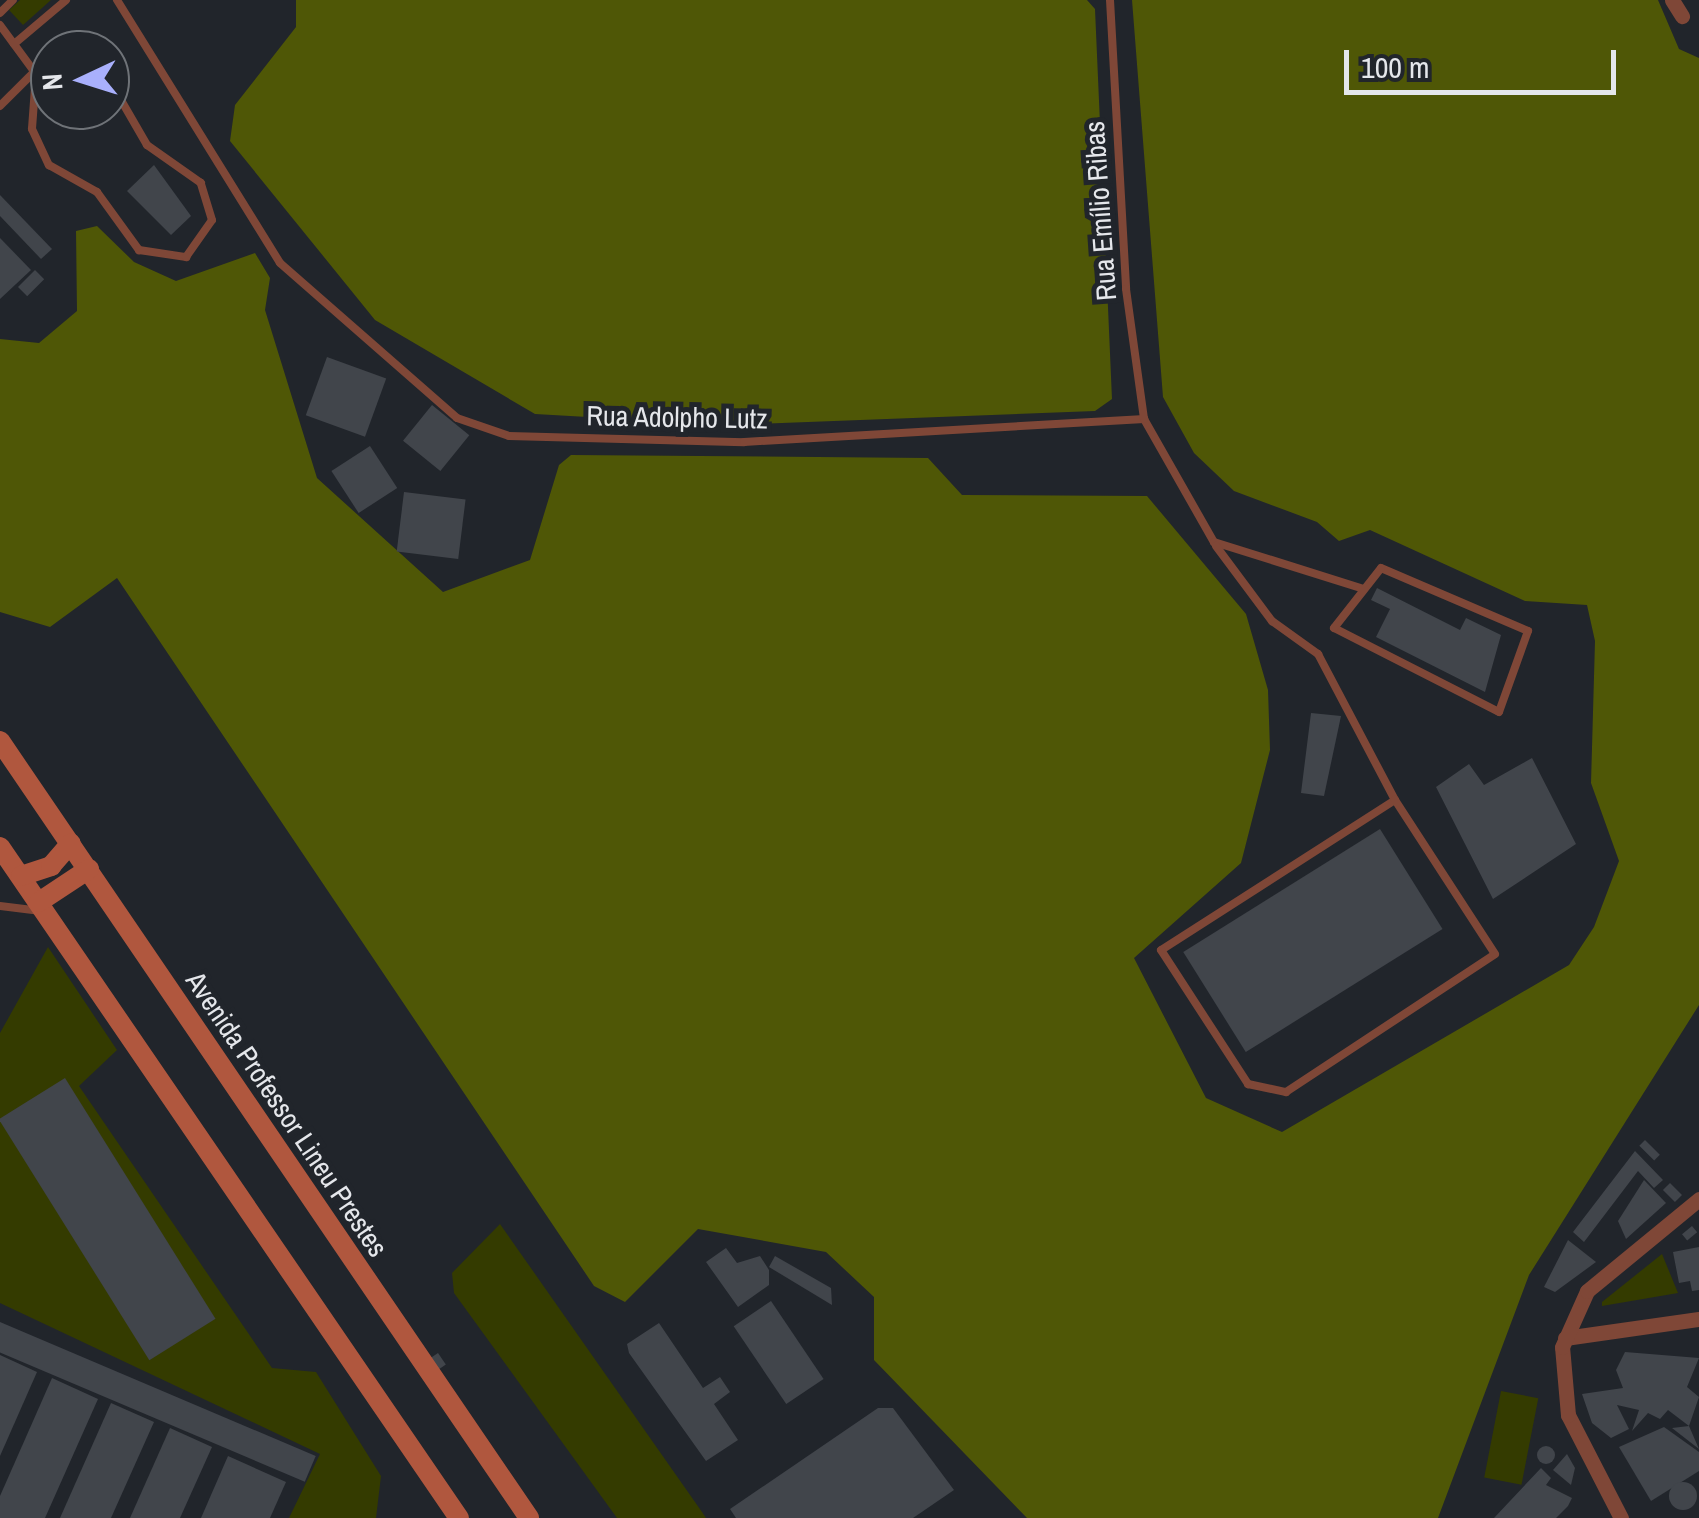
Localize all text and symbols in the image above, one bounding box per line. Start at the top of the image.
north arrow [30,30,130,130]
scale bar [1349,30,1622,92]
text: 100 m [1361,47,1429,87]
text: N [33,72,72,92]
street label: Rua Emílio Ribas [1077,120,1123,302]
street label: Rua Adolpho Lutz [585,399,769,435]
street label: Avenida Professor Lineu Prestes [179,965,395,1263]

